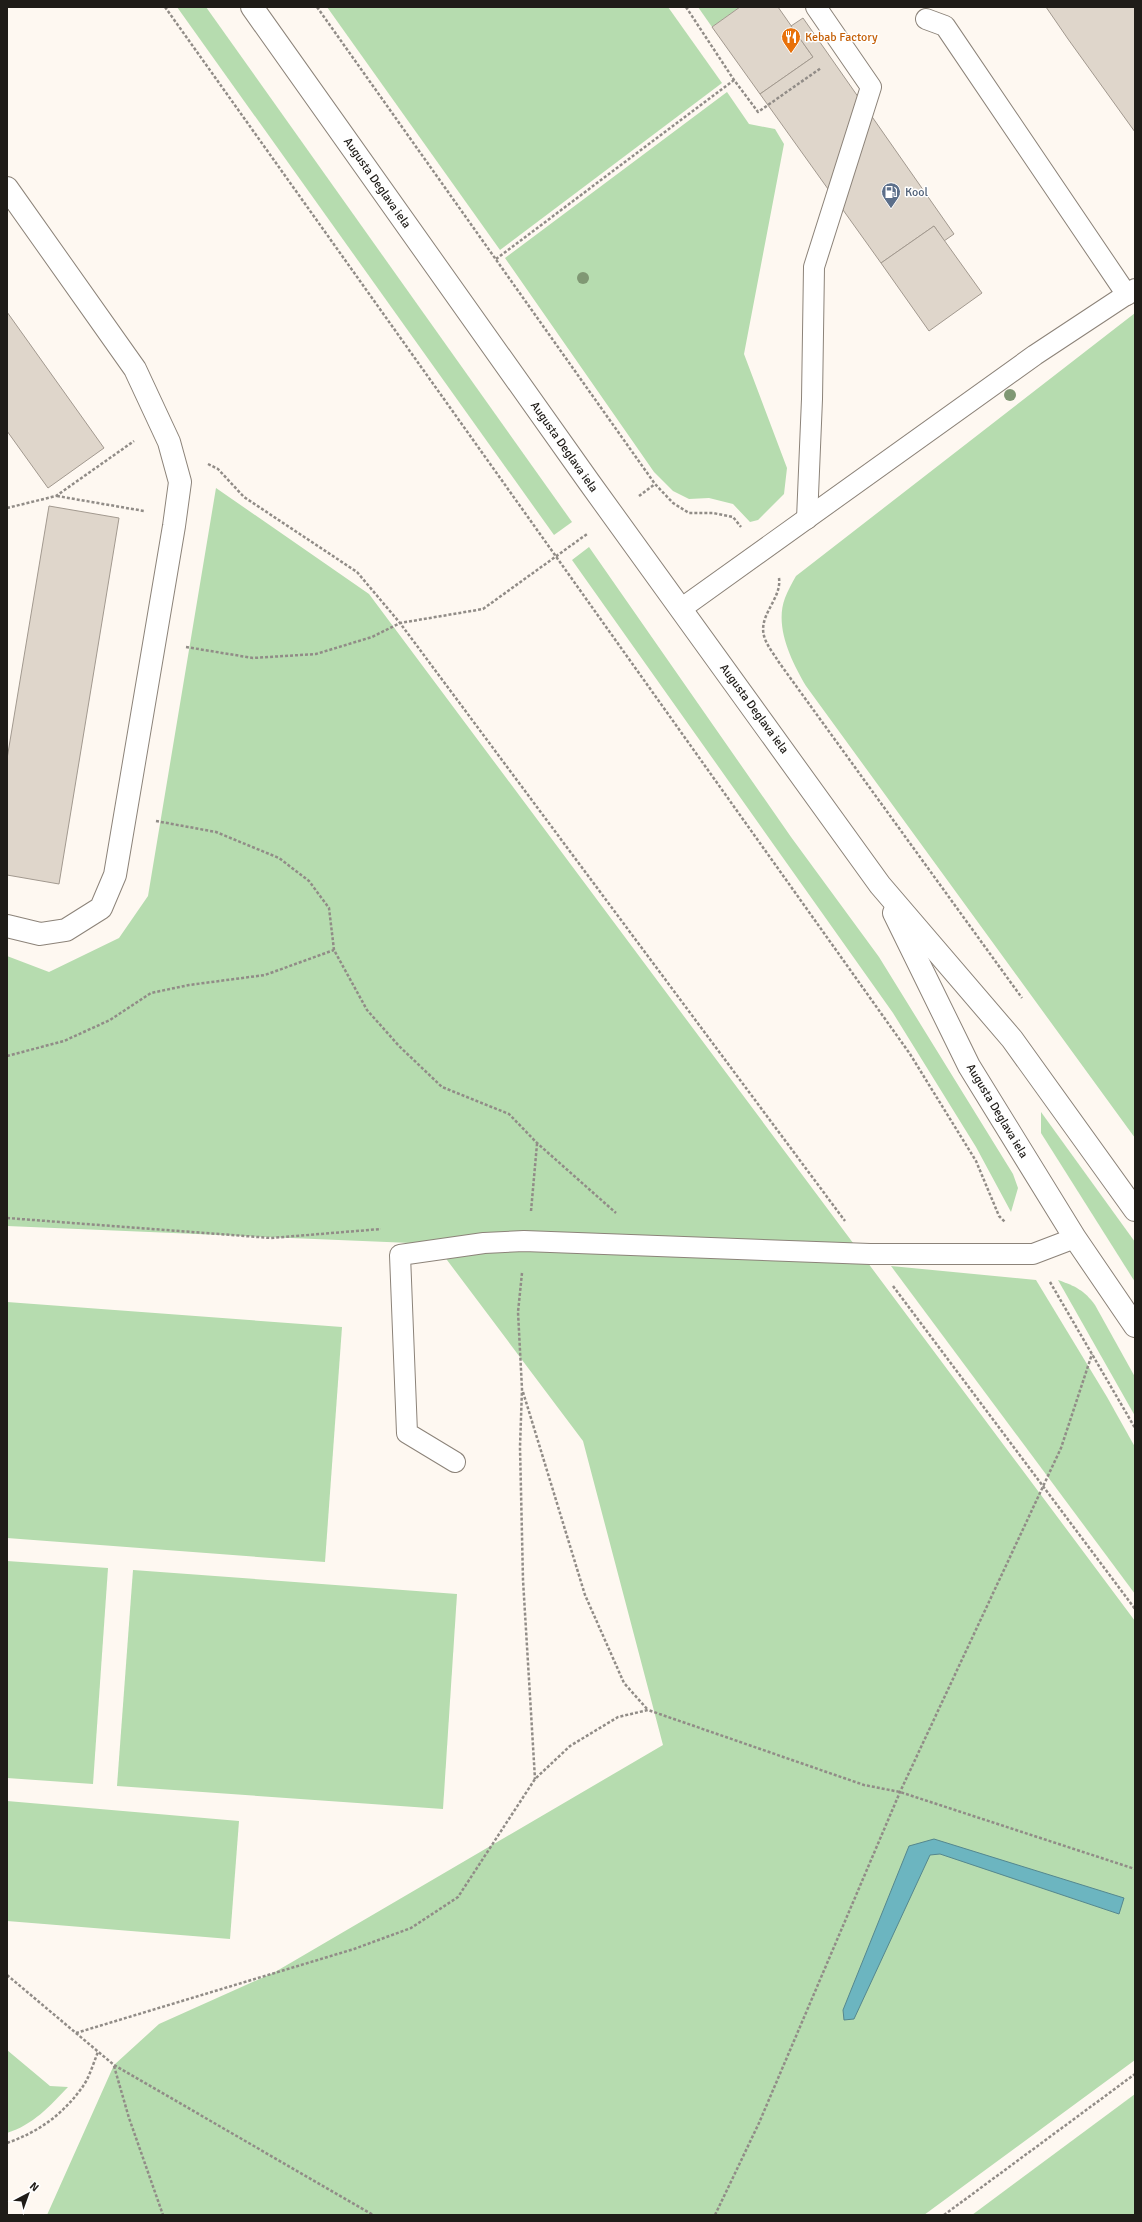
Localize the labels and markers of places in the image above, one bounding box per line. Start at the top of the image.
restaurant icon: Kebab Factory [780,26,802,54]
place label: Kebab Factory [805,30,878,45]
fuel station icon: Kool [880,181,902,209]
place label: Kool [905,185,928,200]

